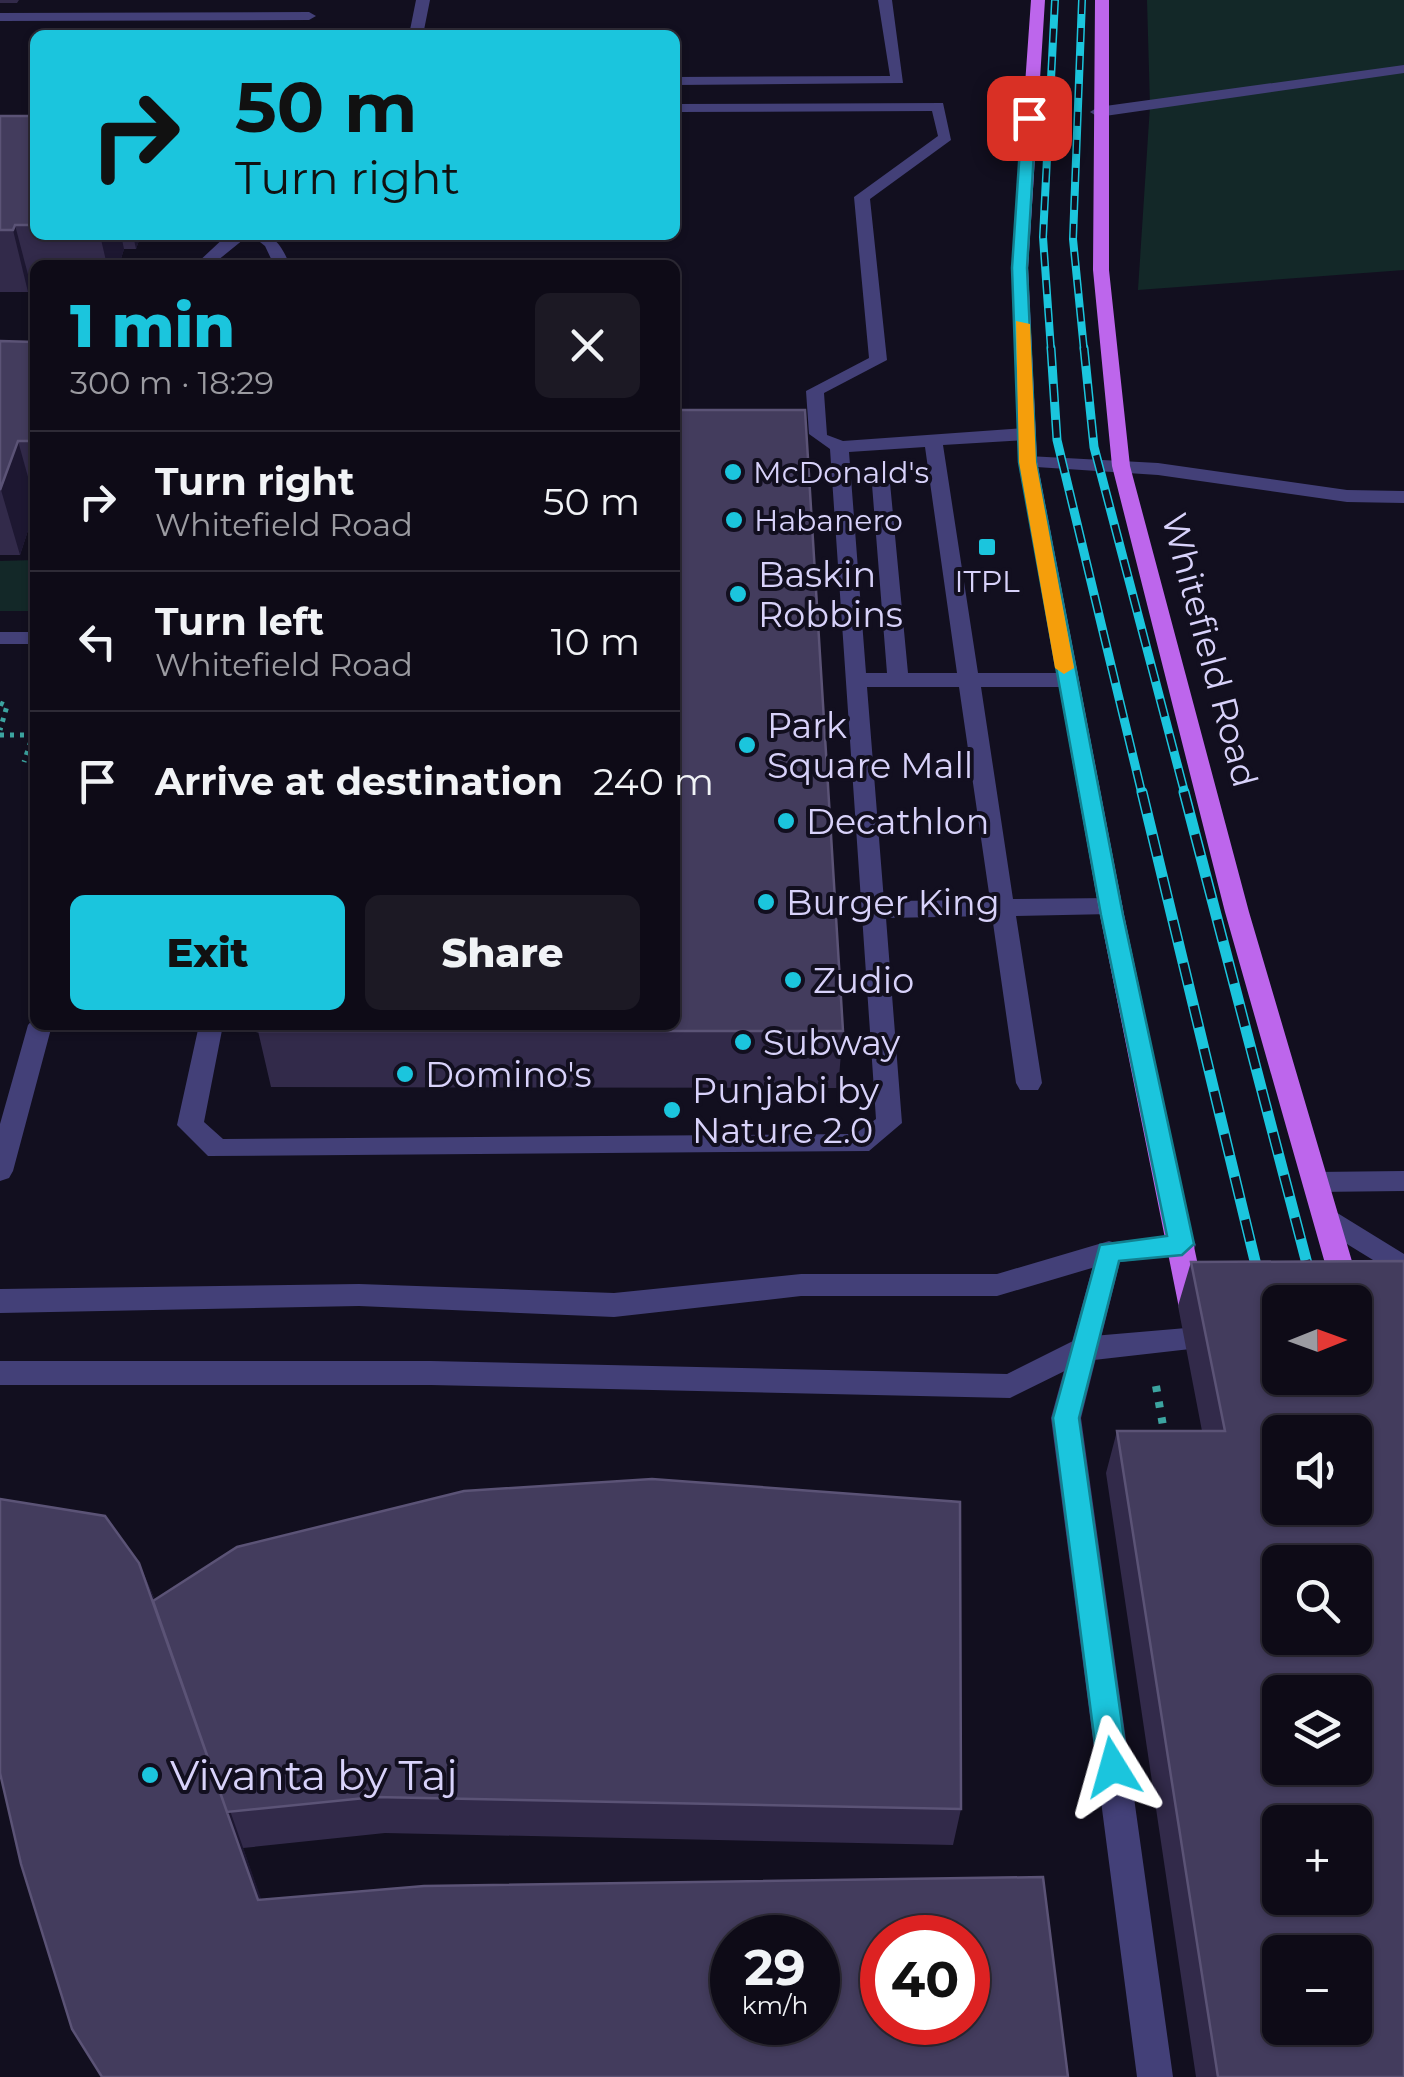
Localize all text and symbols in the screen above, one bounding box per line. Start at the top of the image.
text: 50 m [235,64,417,150]
icon: right [70,70,200,200]
pin [987,76,1072,161]
icon: arrive [1002,91,1057,146]
text: Turn right [235,150,460,205]
text: 1 min [70,289,235,362]
button: close [535,293,640,398]
text: 300 m · 18:29 [70,363,274,402]
place label: McDonald's [753,454,929,491]
text: Turn right [155,458,354,505]
marker: McDonald's [722,461,744,483]
icon: right [70,474,125,529]
text: 50 m [543,478,640,525]
place label: Habanero [754,502,903,539]
text: Whitefield Road [155,505,413,544]
street label: Whitefield Road [1153,508,1267,792]
marker: Habanero [723,509,745,531]
marker: ITPL [976,536,998,558]
place label: Baskin Robbins [758,553,903,636]
place label: ITPL [954,563,1020,600]
marker: Baskin Robbins [727,583,749,605]
text: Turn left [155,598,324,645]
icon: left [70,614,125,669]
text: 10 m [551,618,640,665]
text: Whitefield Road [155,645,413,684]
place label: Park Square Mall [767,704,973,787]
marker: Park Square Mall [736,734,758,756]
icon: arrive [70,754,125,809]
text: Arrive at destination [155,758,563,805]
text: 240 m [593,758,714,805]
place label: Decathlon [806,800,989,843]
marker: Decathlon [775,810,797,832]
place label: Burger King [786,881,1000,924]
marker: Burger King [755,891,777,913]
button: Exit [70,895,345,1010]
button: Share [365,895,640,1010]
place label: Zudio [813,959,914,1002]
marker: Zudio [782,969,804,991]
place label: Subway [763,1021,900,1064]
marker: Subway [732,1031,754,1053]
place label: Domino's [425,1053,592,1096]
marker: Domino's [394,1063,416,1085]
place label: Punjabi by Nature 2.0 [692,1069,879,1152]
marker: Punjabi by Nature 2.0 [661,1099,683,1121]
north arrow [1262,1285,1372,1395]
map controls [1262,1285,1372,2045]
button: sound [1262,1415,1372,1525]
button: search [1262,1545,1372,1655]
button: layers [1262,1675,1372,1785]
position arrow [1061,1715,1165,1819]
place label: Vivanta by Taj [170,1749,458,1801]
marker: Vivanta by Taj [139,1764,161,1786]
button: + [1262,1805,1372,1915]
speed limit sign: 40 [860,1915,990,2045]
button: − [1262,1935,1372,2045]
text: 29 [744,1937,806,1998]
text: km/h [742,1990,808,2020]

